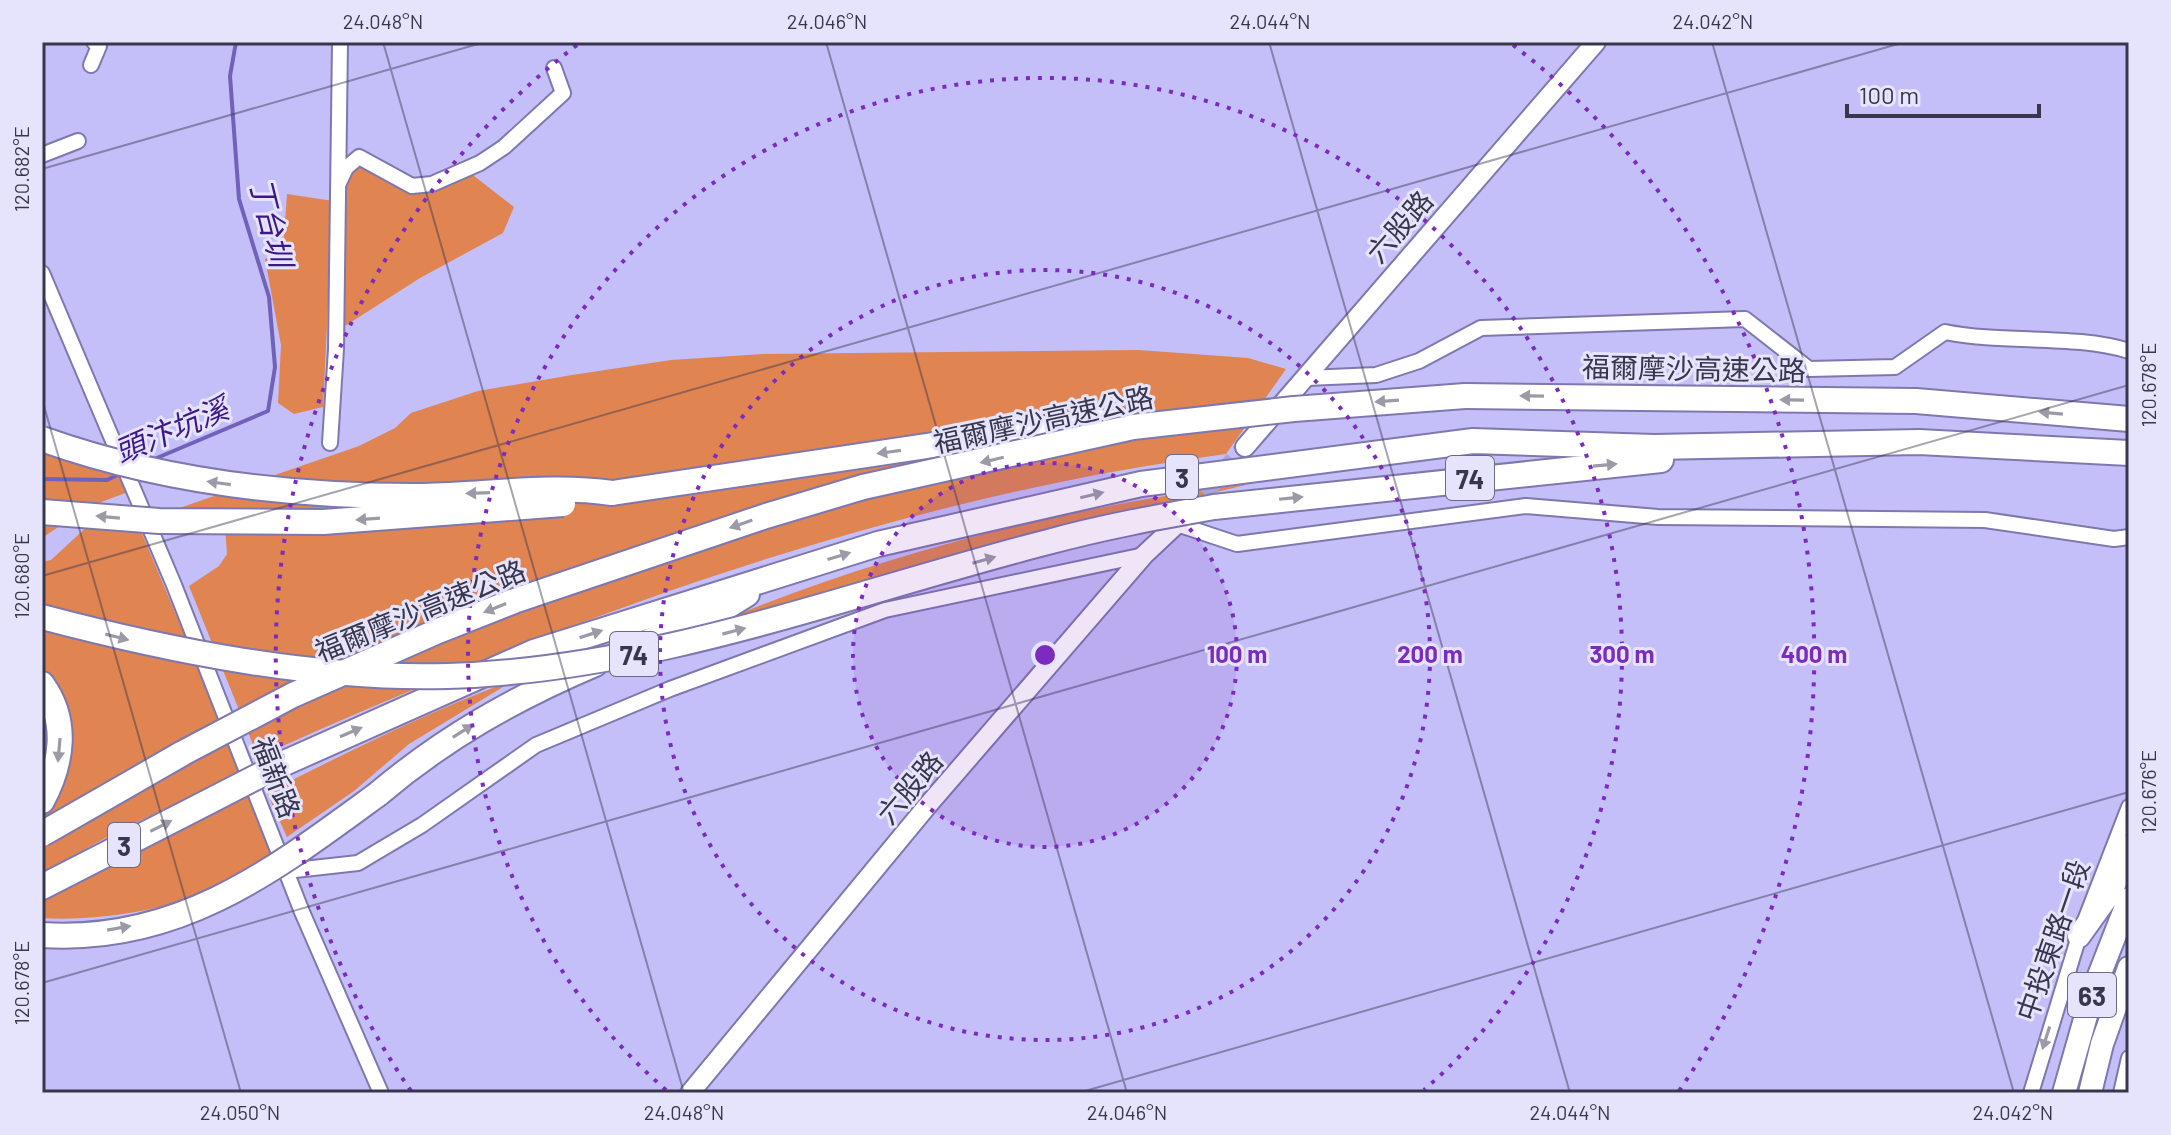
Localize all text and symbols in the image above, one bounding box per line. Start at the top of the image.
text: 24.048°N [343,9,423,33]
text: 24.046°N [787,9,867,33]
text: 24.044°N [1229,9,1311,33]
text: 24.042°N [1673,9,1753,33]
scale bar [1847,68,2039,118]
text: 100 m [1859,80,1919,109]
text: 120.682°E [9,126,33,212]
water label: 丁台圳 [244,174,301,274]
street label: 六股路 [1359,183,1439,269]
text: 120.678°E [2136,343,2160,427]
street label: 福爾摩沙高速公路 [1582,349,1806,387]
street label: 福爾摩沙高速公路 [930,379,1156,459]
water label: 頭汴坑溪 [109,387,237,469]
one-way arrow [1519,390,1544,402]
one-way arrow [1779,394,1804,406]
one-way arrow [1374,395,1399,408]
one-way arrow [2038,406,2063,419]
one-way arrow [876,446,901,459]
one-way arrow [980,454,1005,467]
road number: 3 [1166,455,1198,499]
road number: 74 [1446,456,1494,500]
one-way arrow [1593,458,1618,471]
one-way arrow [206,476,231,489]
one-way arrow [465,487,490,500]
one-way arrow [1079,488,1104,501]
one-way arrow [1279,491,1304,504]
one-way arrow [95,510,120,523]
one-way arrow [355,513,380,526]
one-way arrow [728,518,752,531]
text: 120.680°E [9,533,33,619]
one-way arrow [827,549,851,562]
street label: 福爾摩沙高速公路 [310,552,530,668]
one-way arrow [973,553,997,566]
one-way arrow [483,602,507,615]
one-way arrow [723,624,747,637]
one-way arrow [579,627,603,640]
one-way arrow [105,631,130,643]
road number: 74 [610,632,658,676]
text: 100 m [1207,639,1267,668]
text: 200 m [1397,639,1463,668]
text: 300 m [1589,639,1655,668]
text: 400 m [1781,639,1847,668]
centre of rings [1031,641,1059,669]
one-way arrow [452,724,474,738]
one-way arrow [339,726,362,739]
street label: 福新路 [246,732,308,822]
one-way arrow [52,737,65,762]
street label: 六股路 [869,744,949,830]
text: 120.676°E [2136,750,2160,834]
one-way arrow [150,819,173,832]
road number: 3 [108,823,140,867]
street label: 中投東路一段 [2009,855,2095,1025]
one-way arrow [107,922,132,934]
text: 120.678°E [9,941,33,1025]
road number: 63 [2068,973,2116,1017]
one-way arrow [2039,1026,2052,1050]
text: 24.050°N [200,1100,280,1124]
text: 24.048°N [644,1100,724,1124]
text: 24.046°N [1087,1100,1167,1124]
text: 24.044°N [1529,1100,1611,1124]
text: 24.042°N [1973,1100,2053,1124]

